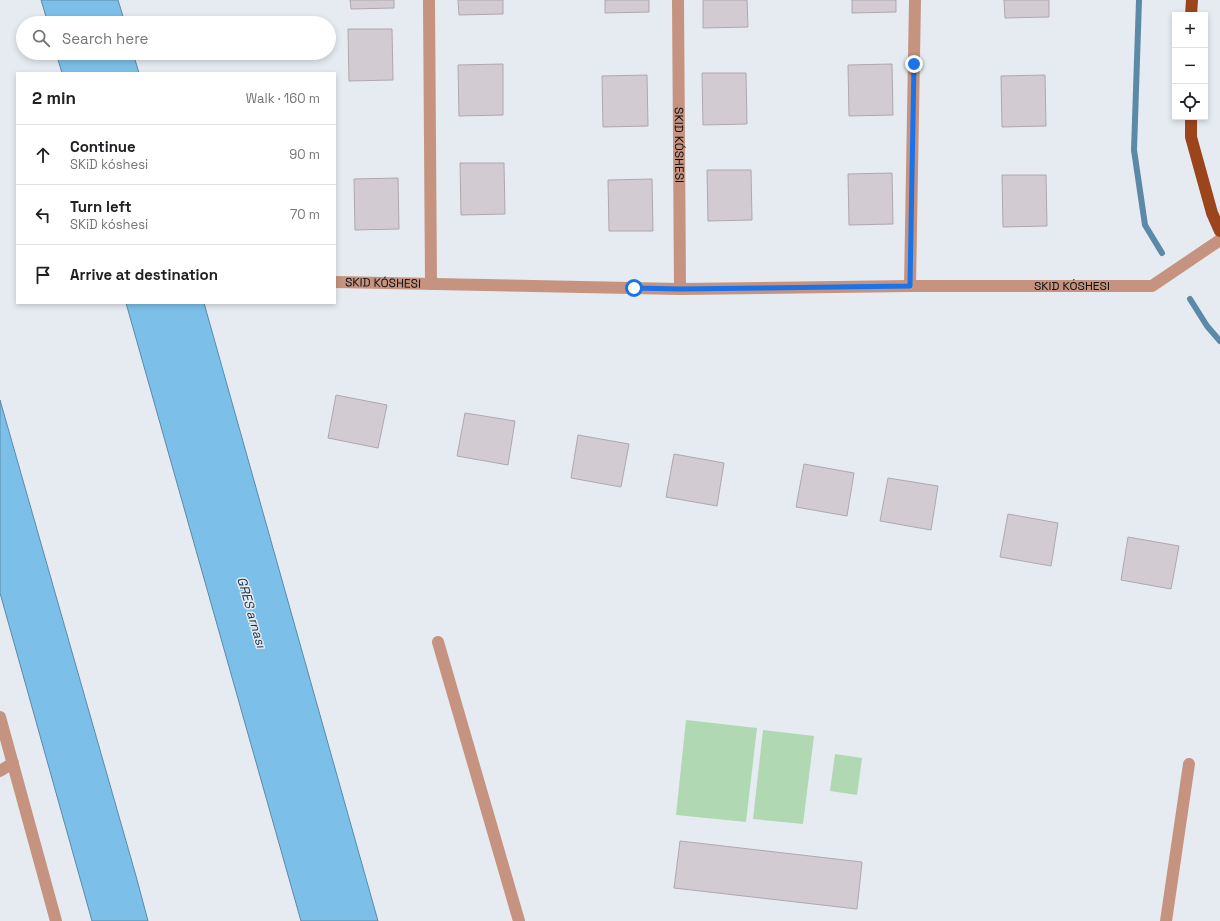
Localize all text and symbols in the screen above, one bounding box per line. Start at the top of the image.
map controls [1172,12,1208,120]
button: + [1172,12,1208,48]
search box [16,16,336,60]
icon: search [30,27,52,49]
text: Search here [62,29,148,48]
button: − [1172,48,1208,84]
route end [905,55,923,73]
button: locate [1172,84,1208,120]
text: 2 min [32,87,76,109]
text: Walk · 160 m [246,90,320,107]
street label: SKID KÓSHESI [671,107,687,183]
text: Continue [70,137,136,156]
icon: ahead [32,144,54,166]
text: 90 m [289,146,320,163]
text: SKiD kóshesi [70,156,148,173]
text: Turn left [70,197,132,216]
icon: left [32,204,54,226]
text: 70 m [290,206,320,223]
text: SKiD kóshesi [70,216,148,233]
icon: arrive [32,264,54,286]
text: Arrive at destination [70,265,218,284]
street label: SKID KÓSHESI [345,274,421,292]
street label: SKID KÓSHESI [1034,278,1110,294]
route start [625,279,643,297]
water label: GRES arnası [233,575,270,650]

